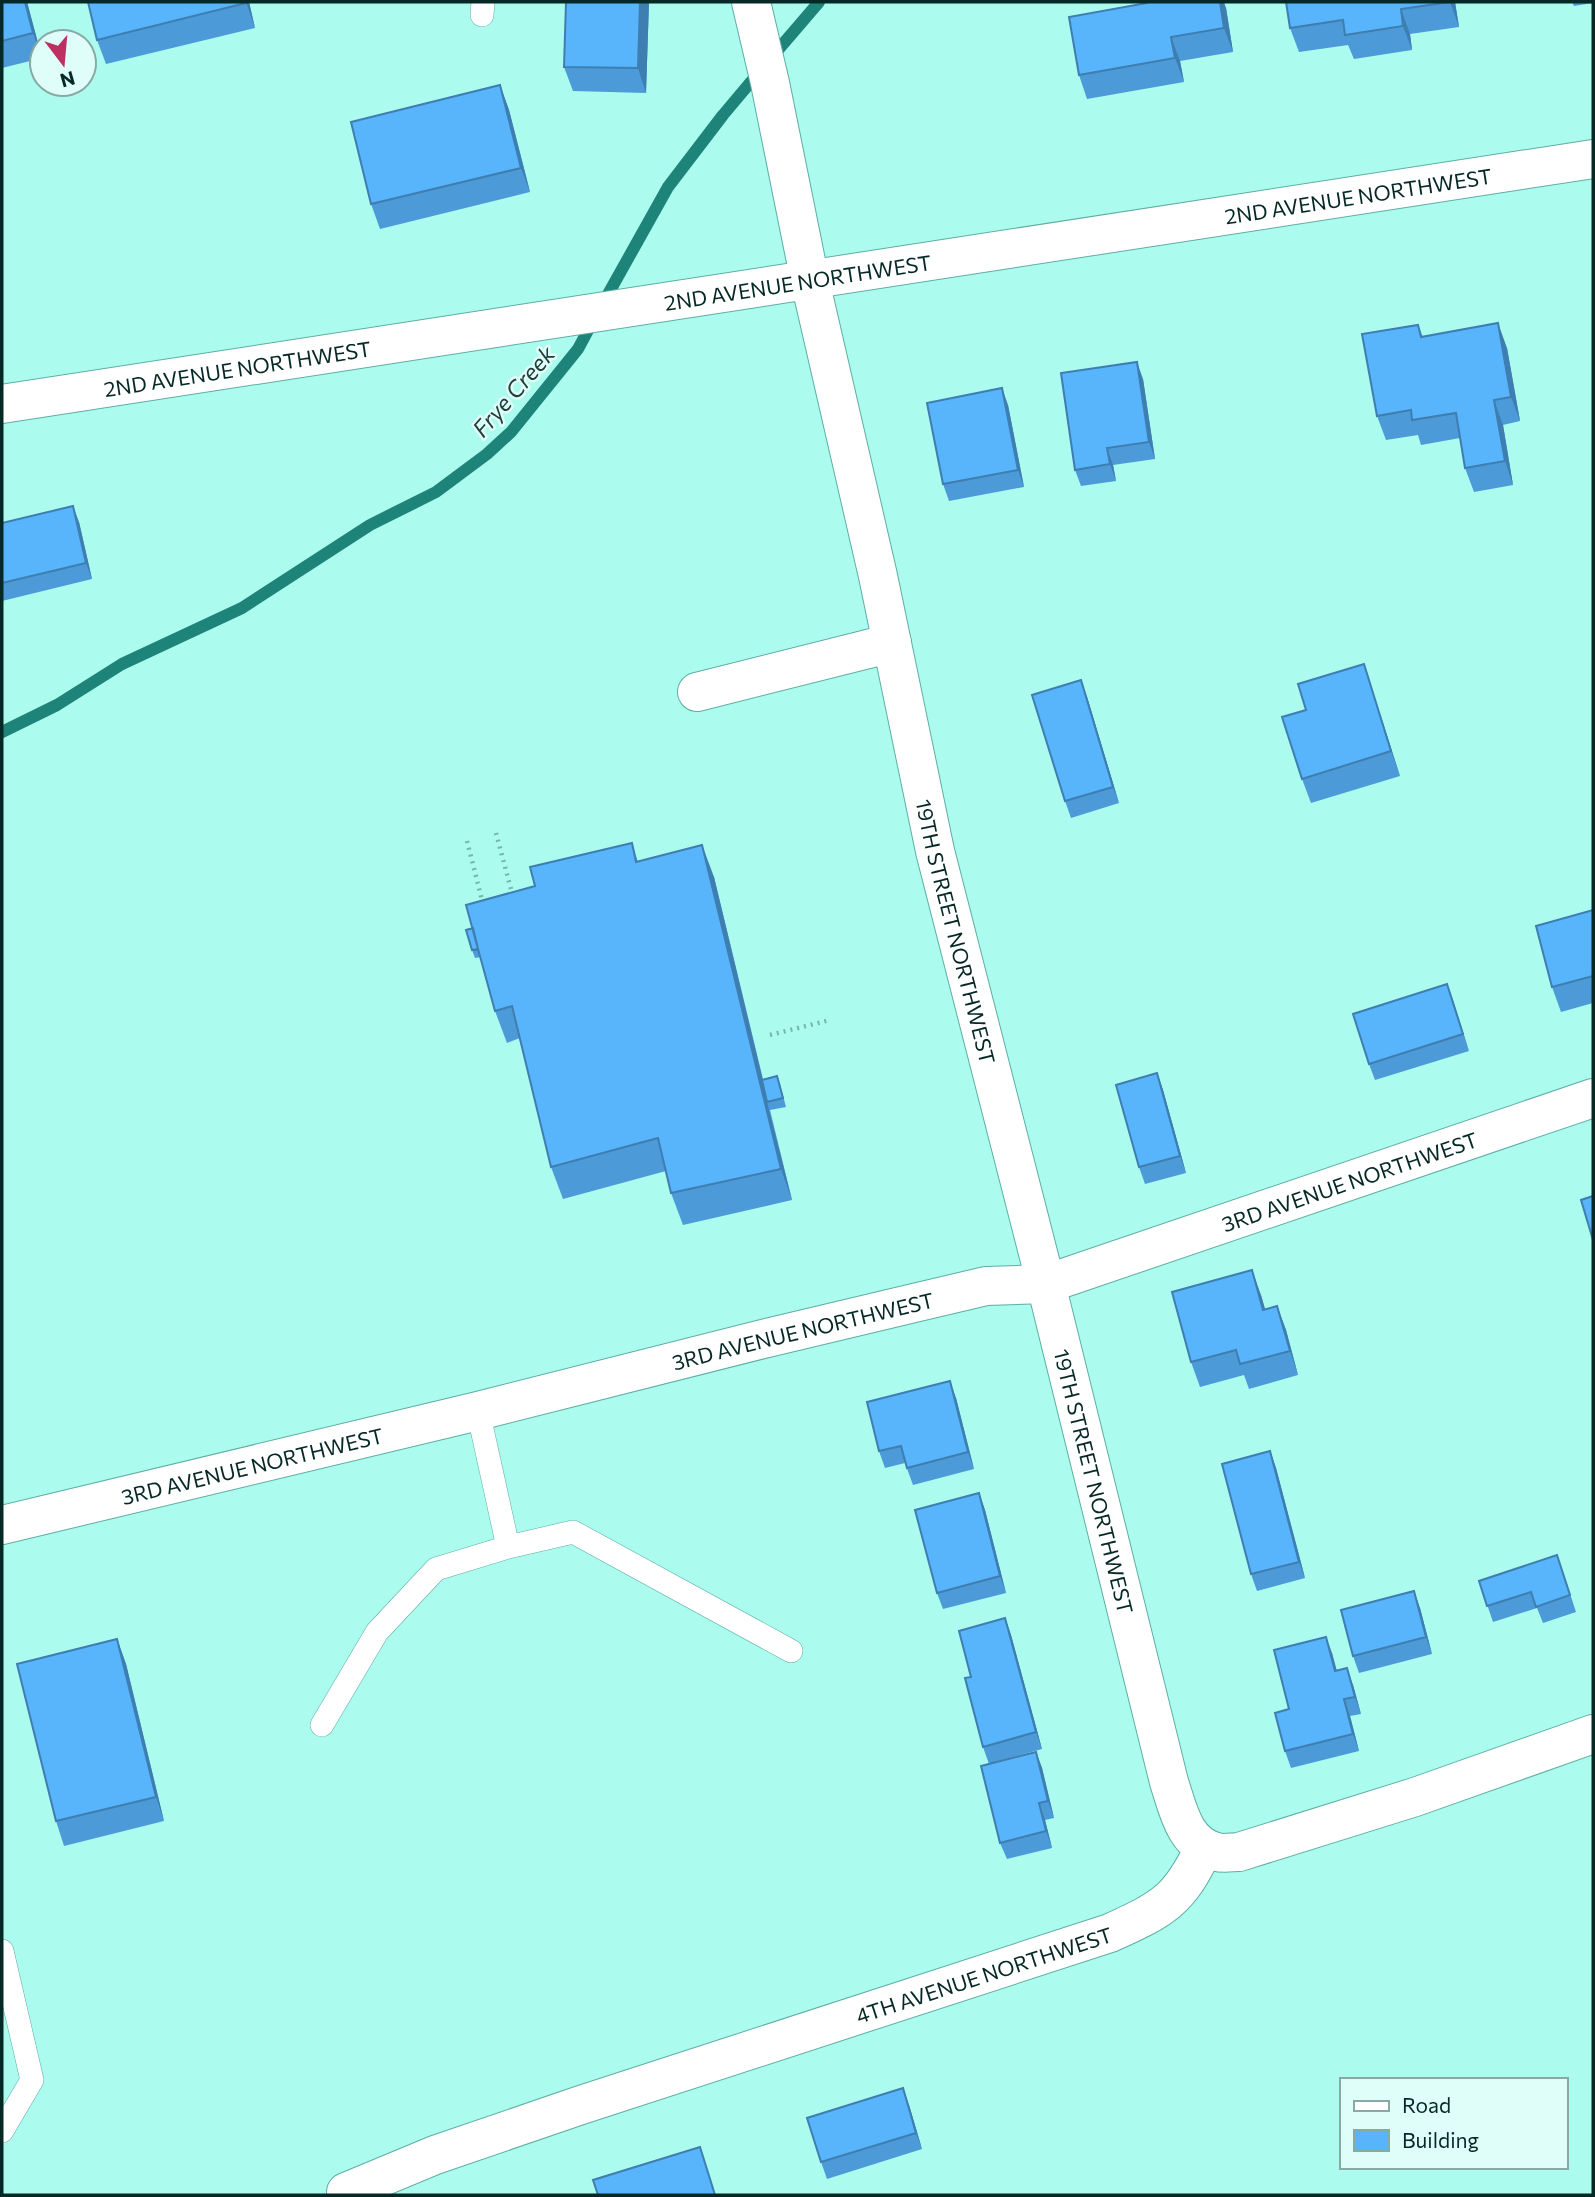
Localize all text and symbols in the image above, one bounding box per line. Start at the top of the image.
north arrow [28,28,98,98]
text: N [58,67,78,93]
street label: 2ND AVENUE NORTHWEST [1223,162,1493,228]
street label: 2ND AVENUE NORTHWEST [662,249,933,314]
street label: 2ND AVENUE NORTHWEST [102,335,372,401]
water label: Frye Creek [466,339,561,442]
street label: 19TH STREET NORTHWEST [912,797,1002,1066]
street label: 3RD AVENUE NORTHWEST [1218,1126,1480,1236]
street label: 3RD AVENUE NORTHWEST [669,1286,936,1374]
street label: 19TH STREET NORTHWEST [1050,1346,1139,1616]
street label: 3RD AVENUE NORTHWEST [119,1422,385,1509]
street label: 4TH AVENUE NORTHWEST [852,1921,1115,2027]
legend [1340,2078,1567,2169]
text: Road [1402,2092,1451,2117]
text: Building [1402,2127,1479,2152]

